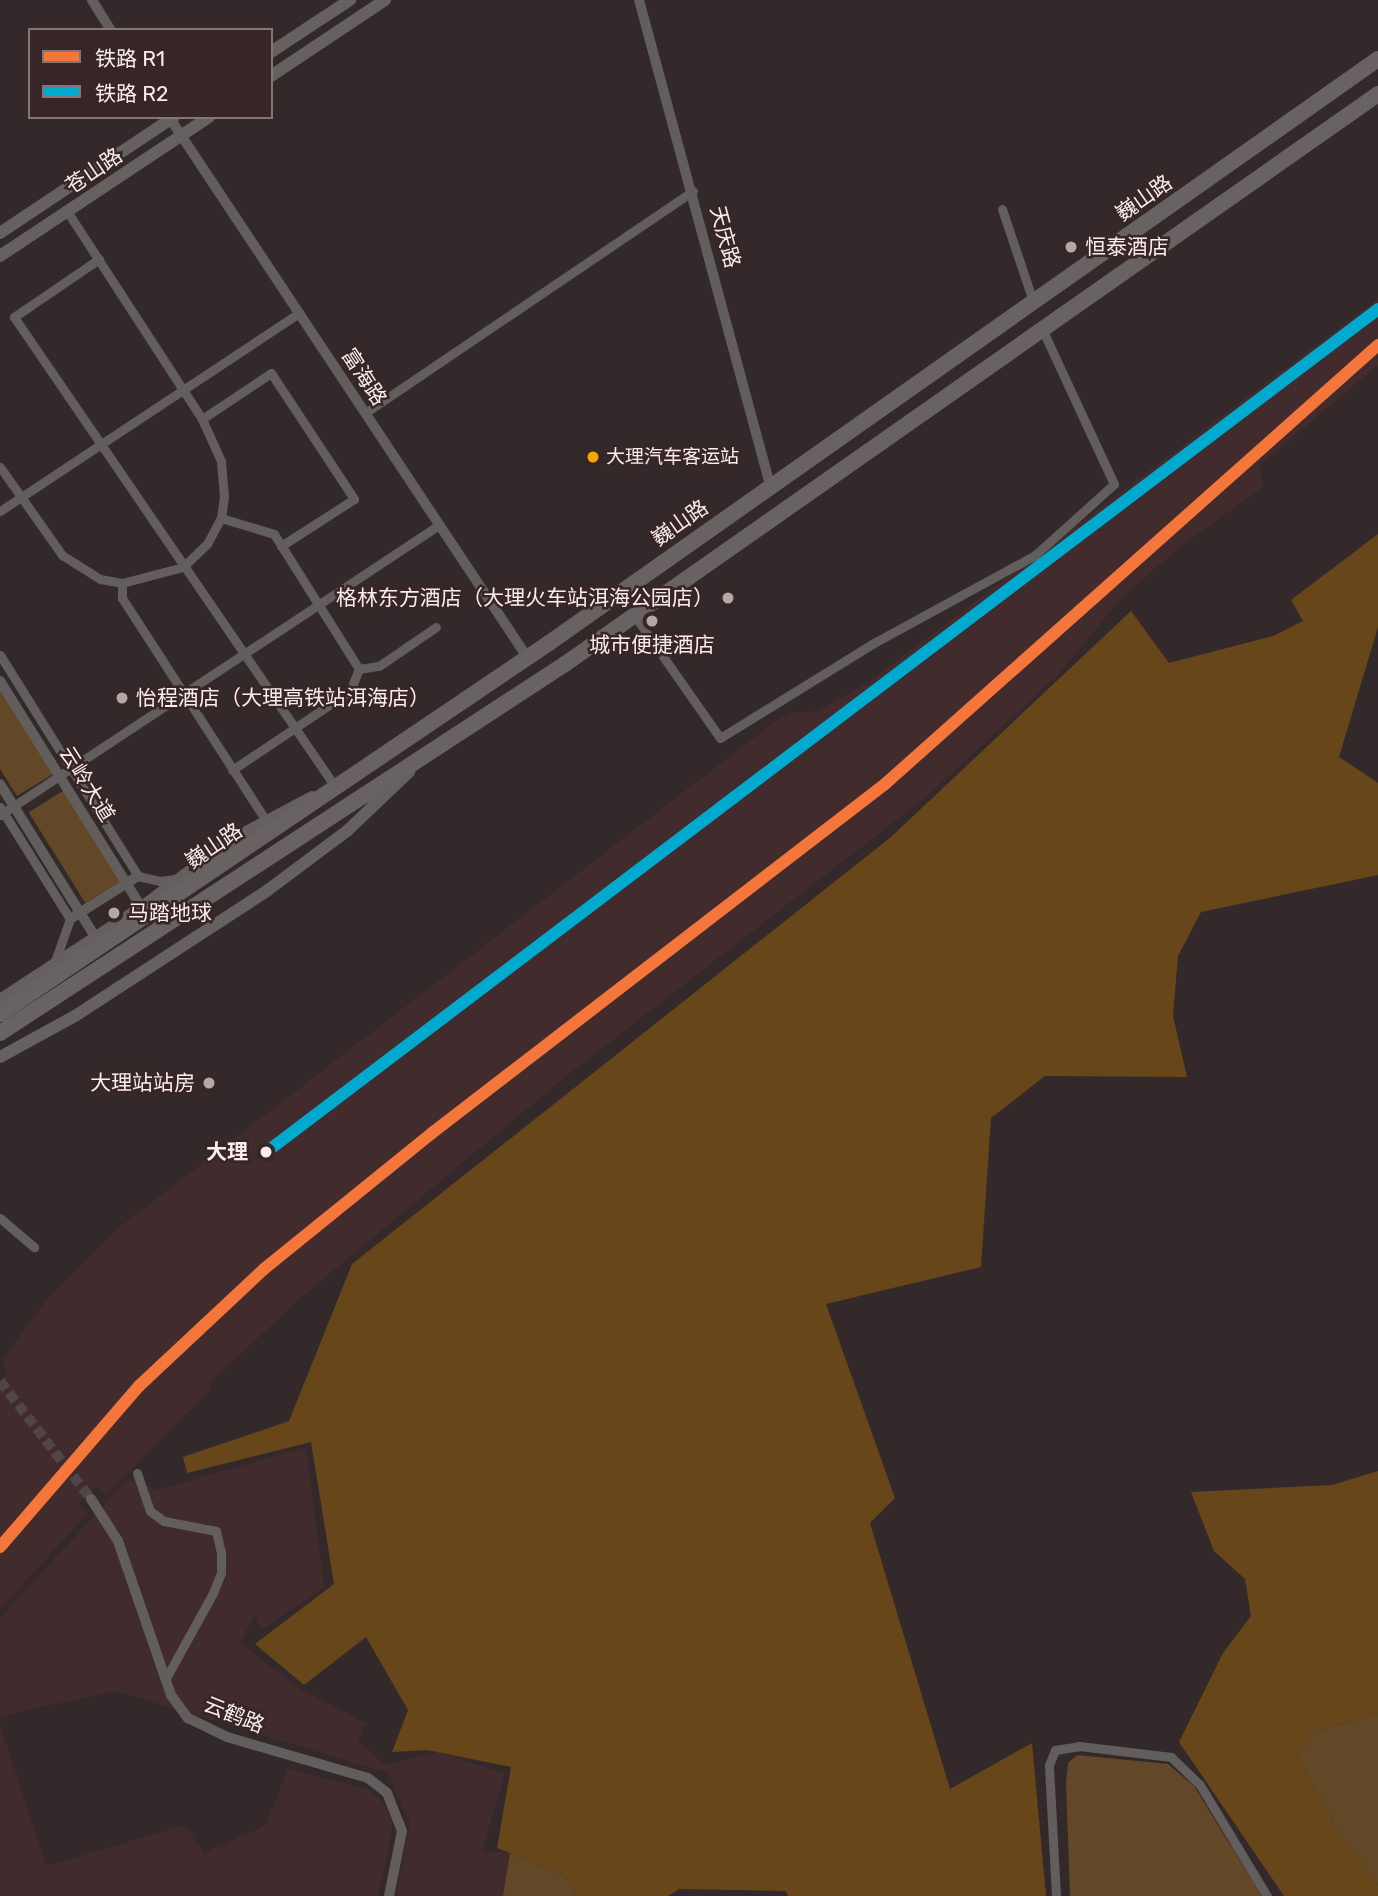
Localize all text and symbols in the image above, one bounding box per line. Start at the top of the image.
legend [28,28,273,119]
text: 铁路 R1 [95,46,165,71]
text: 铁路 R2 [95,81,168,106]
street label: 苍山路 [61,143,127,199]
street label: 巍山路 [1111,170,1177,226]
street label: 天庆路 [705,203,745,271]
place label: 恒泰酒店 [1085,234,1169,260]
marker: 恒泰酒店 [1063,239,1079,255]
street label: 富海路 [336,344,392,410]
place label: 大理汽车客运站 [606,446,739,468]
marker: 大理汽车客运站 [586,450,600,464]
street label: 巍山路 [647,495,713,551]
place label: 格林东方酒店（大理火车站洱海公园店） [336,585,714,611]
marker: 格林东方酒店（大理火车站洱海公园店） [720,590,736,606]
marker: 城市便捷酒店 [644,613,660,629]
place label: 城市便捷酒店 [589,632,715,658]
place label: 怡程酒店（大理高铁站洱海店） [136,685,430,711]
marker: 怡程酒店（大理高铁站洱海店） [114,690,130,706]
street label: 云岭大道 [54,742,120,826]
street label: 巍山路 [181,818,247,874]
place label: 马踏地球 [128,900,212,926]
marker: 马踏地球 [106,905,122,921]
place label: 大理站站房 [90,1070,195,1096]
marker: 大理站站房 [201,1075,217,1091]
place label: 大理 [206,1139,248,1165]
marker: 大理 [254,1140,278,1164]
street label: 云鹤路 [200,1692,268,1738]

